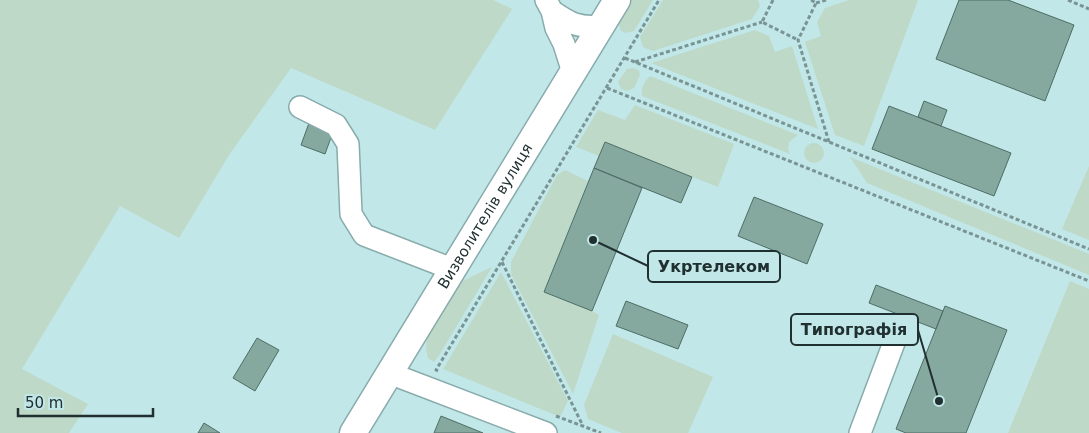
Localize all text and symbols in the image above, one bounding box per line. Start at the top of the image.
street label: Визволителів вулиця [434,140,536,292]
callout: Укртелеком [648,251,780,282]
text: Укртелеком [658,257,770,276]
callout: Типографія [791,314,918,345]
text: Типографія [801,320,907,339]
scale bar [18,386,152,418]
text: 50 m [25,394,63,412]

